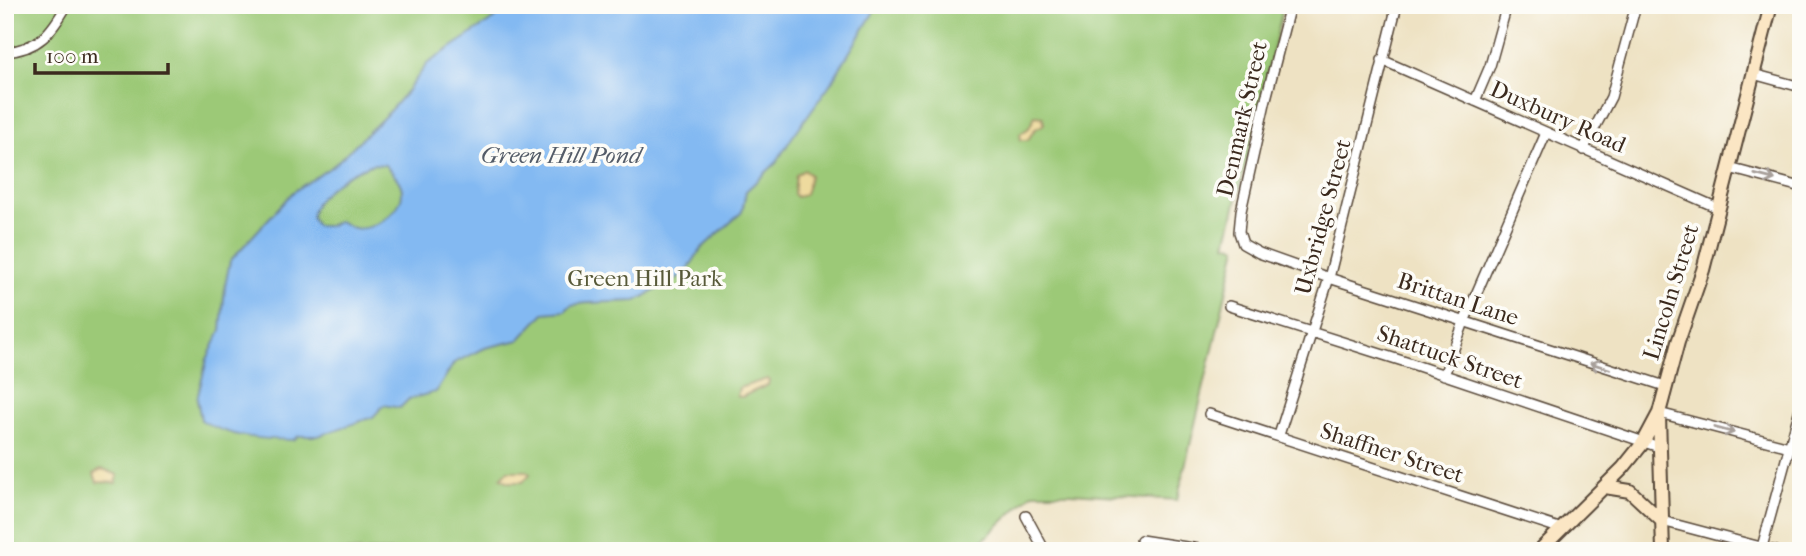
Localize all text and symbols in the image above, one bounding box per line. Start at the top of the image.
scale bar [35,32,168,76]
street label: Denmark Street [1211,38,1273,200]
text: 100 m [46,44,99,68]
street label: Duxbury Road [1486,75,1630,159]
street label: Uxbridge Street [1289,136,1357,298]
water label: Green Hill Pond [481,141,644,169]
one-way arrow [1753,171,1776,184]
street label: Lincoln Street [1638,221,1704,363]
park label: Green Hill Park [567,265,724,292]
street label: Brittan Lane [1394,267,1522,331]
street label: Shattuck Street [1374,319,1526,395]
one-way arrow [1589,358,1611,371]
street label: Shaffner Street [1317,417,1467,489]
one-way arrow [1713,424,1735,437]

